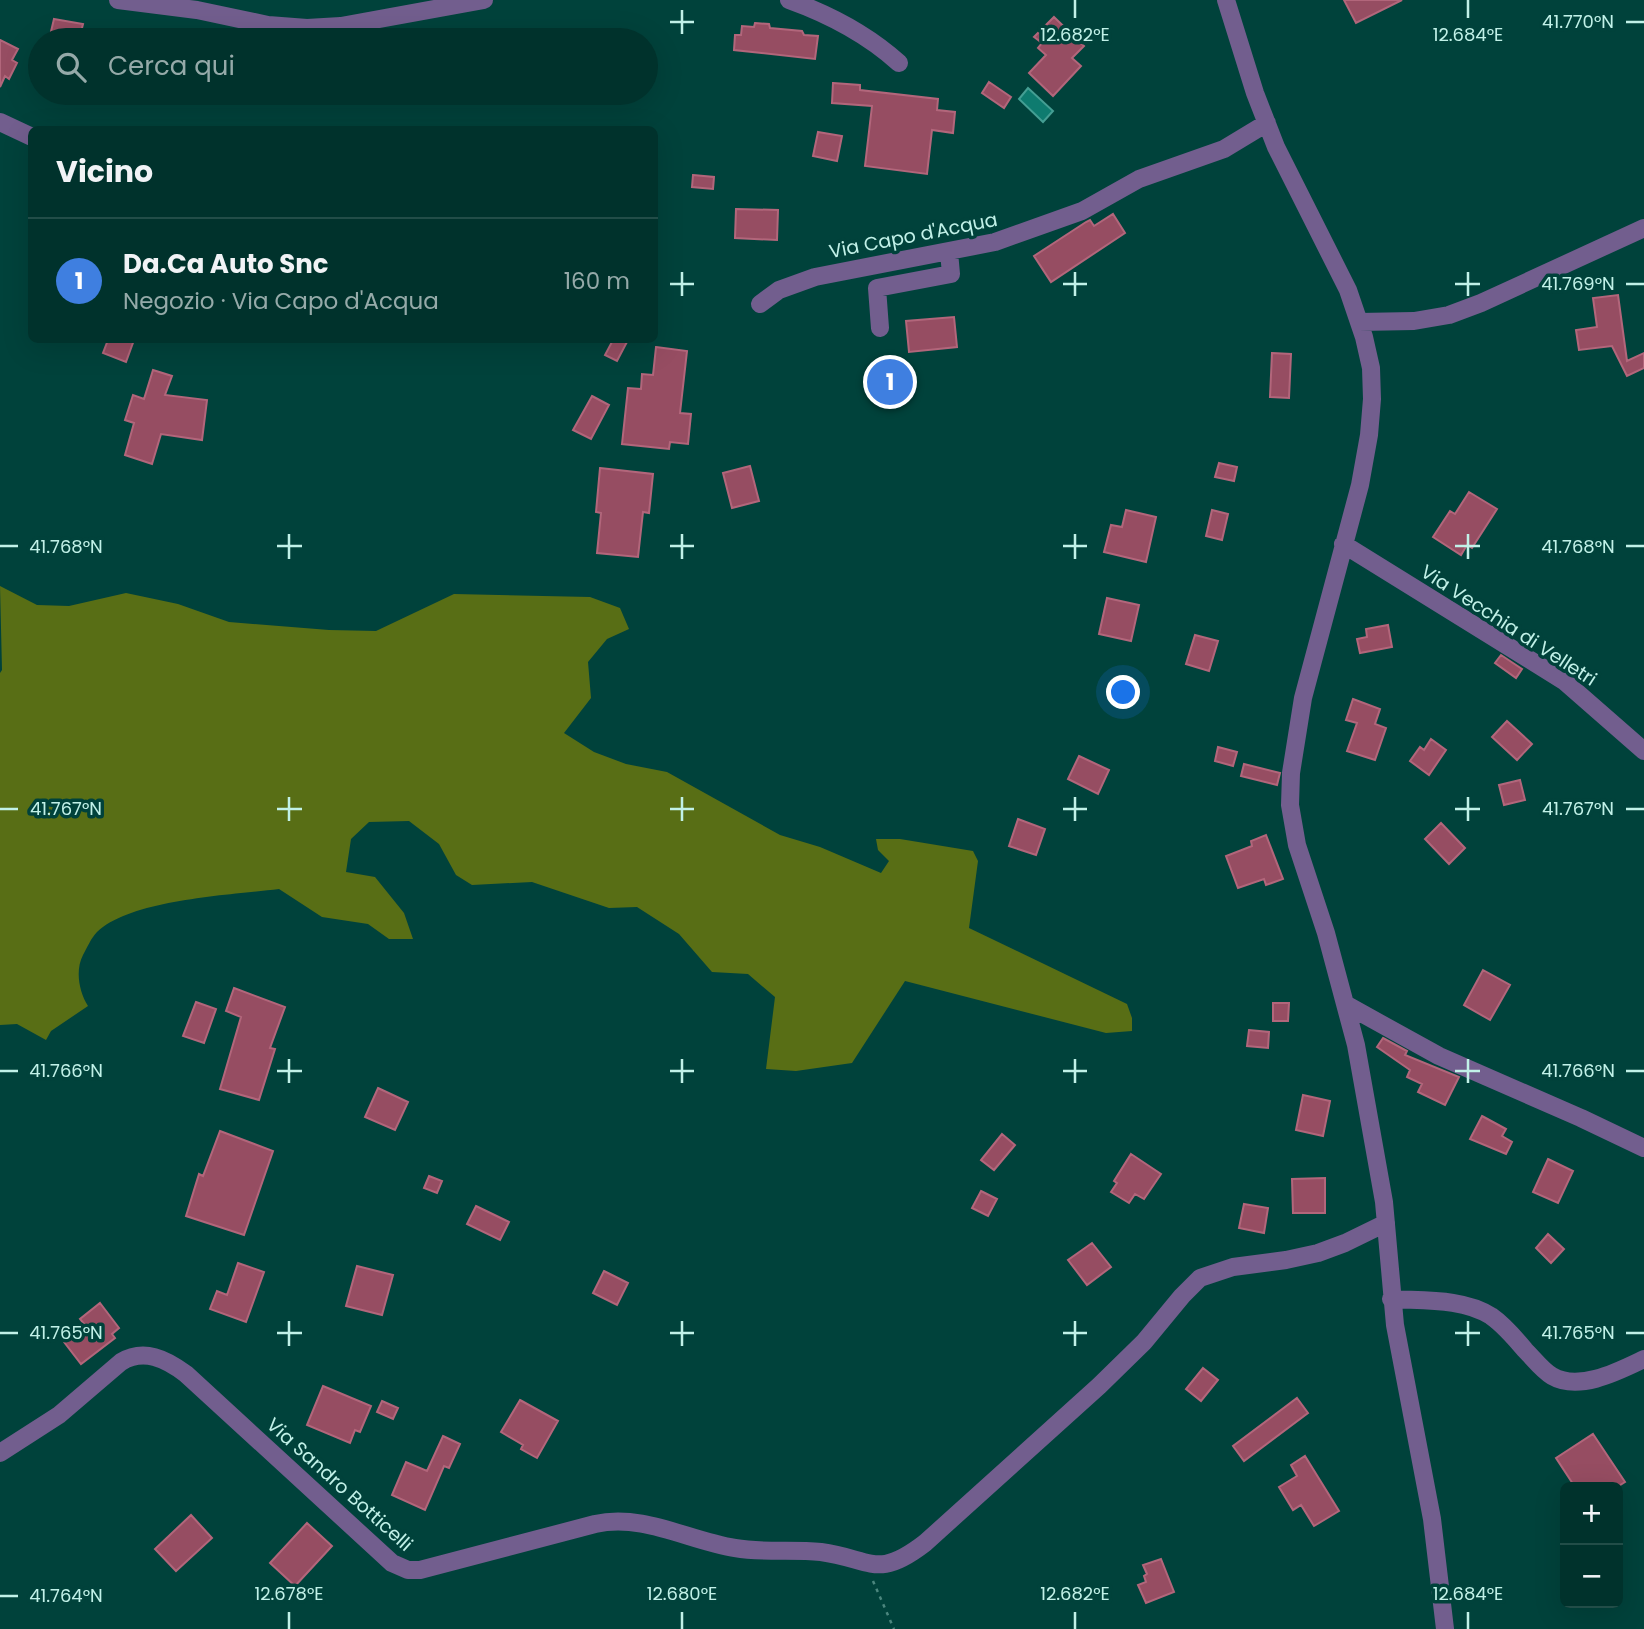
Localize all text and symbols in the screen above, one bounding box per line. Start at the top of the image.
text: 41.770°N [1542,9,1614,34]
text: 12.682°E [1040,22,1110,47]
text: 12.684°E [1433,22,1503,47]
search box [28,28,658,105]
icon: search [52,48,90,86]
text: Cerca qui [108,48,235,84]
text: Vicino [56,150,153,193]
street label: Via Capo d'Acqua [827,206,1000,265]
text: Da.Ca Auto Snc [123,246,328,282]
text: 1 [75,265,83,297]
text: 160 m [564,265,630,297]
text: 41.769°N [1541,271,1615,296]
text: Negozio · Via Capo d'Acqua [123,285,439,317]
pin: 1 [867,356,913,408]
text: 41.768°N [29,534,103,559]
text: 41.768°N [1541,534,1615,559]
street label: Via Vecchia di Velletri [1415,558,1602,693]
your location [1106,675,1140,709]
text: 41.767°N [30,796,102,821]
text: 41.767°N [1542,796,1614,821]
text: 41.766°N [29,1058,103,1083]
text: 41.766°N [1541,1058,1615,1083]
text: 41.765°N [29,1320,103,1345]
text: 41.765°N [1541,1320,1615,1345]
street label: Via Sandro Botticelli [261,1411,419,1557]
map controls [1560,1482,1623,1608]
button: + [1560,1482,1623,1545]
button: − [1560,1545,1623,1608]
text: 12.678°E [254,1581,324,1606]
text: 12.680°E [647,1581,717,1606]
text: 12.682°E [1040,1581,1110,1606]
text: 12.684°E [1433,1581,1503,1606]
text: 41.764°N [29,1583,103,1608]

